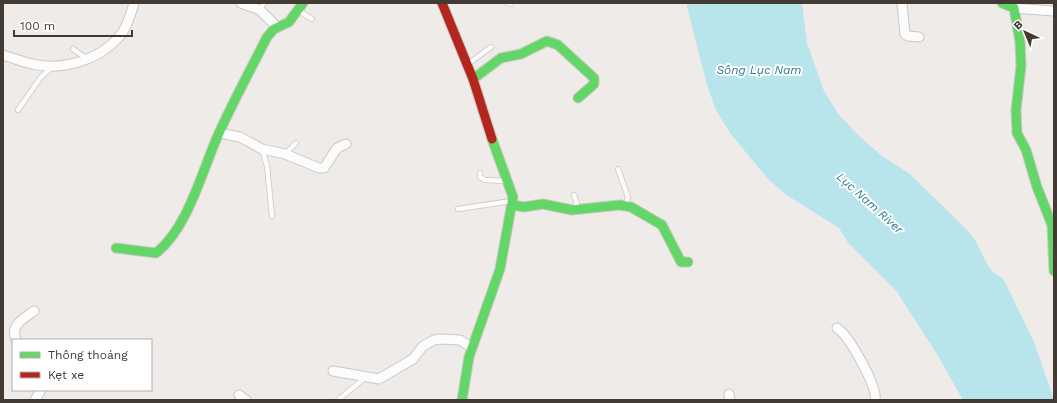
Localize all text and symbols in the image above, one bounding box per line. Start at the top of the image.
scale bar [14,12,132,38]
north arrow [1005,12,1045,52]
text: B [1011,18,1026,32]
text: 100 m [20,19,55,33]
water label: Sông Lục Nam [716,63,802,77]
water label: Lục Nam River [834,170,907,237]
legend [12,339,152,391]
text: Thông thoáng [48,348,128,362]
text: Kẹt xe [48,368,84,382]

